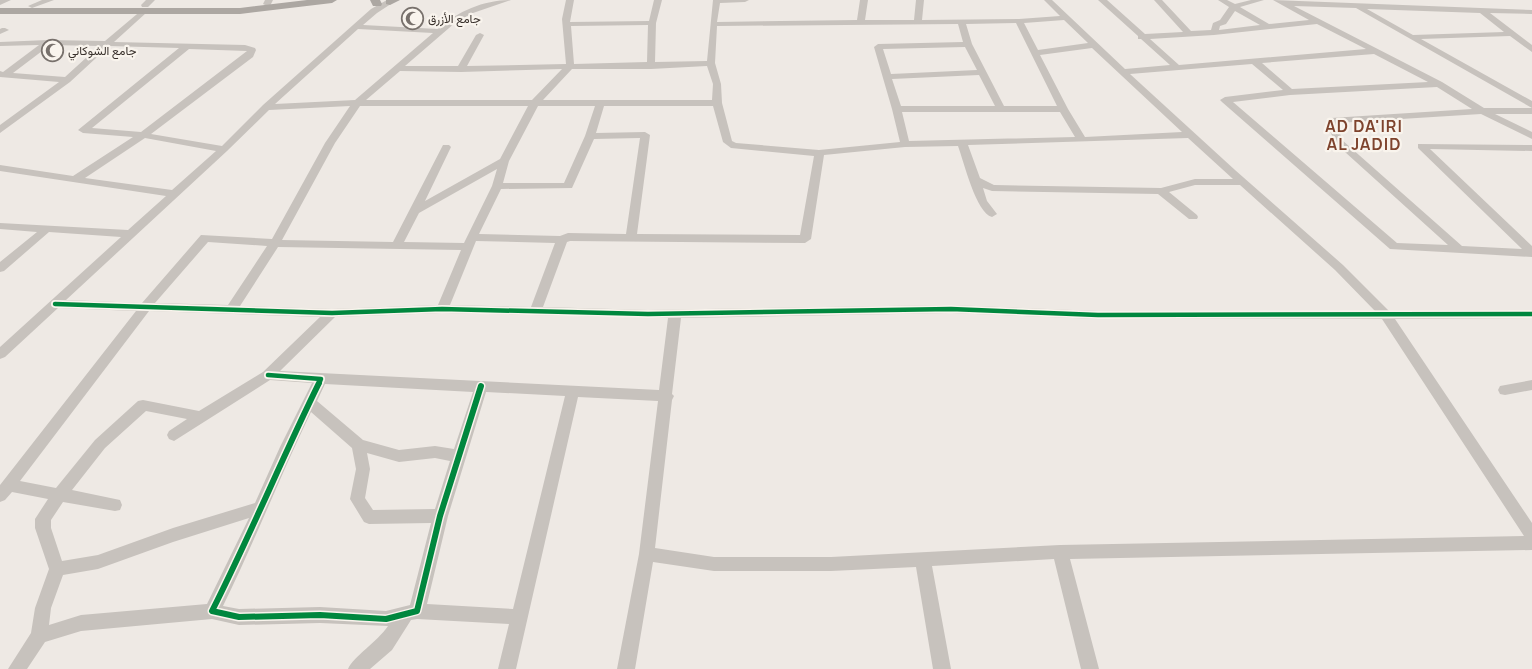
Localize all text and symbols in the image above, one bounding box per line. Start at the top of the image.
mosque icon: جامع الأزرق [400,6,424,30]
place label: جامع الأزرق [428,10,481,28]
mosque icon: جامع الشوكاني [40,38,64,62]
place label: جامع الشوكاني [68,42,137,61]
district label: AD DA'IRI AL JADID [1325,115,1403,155]

